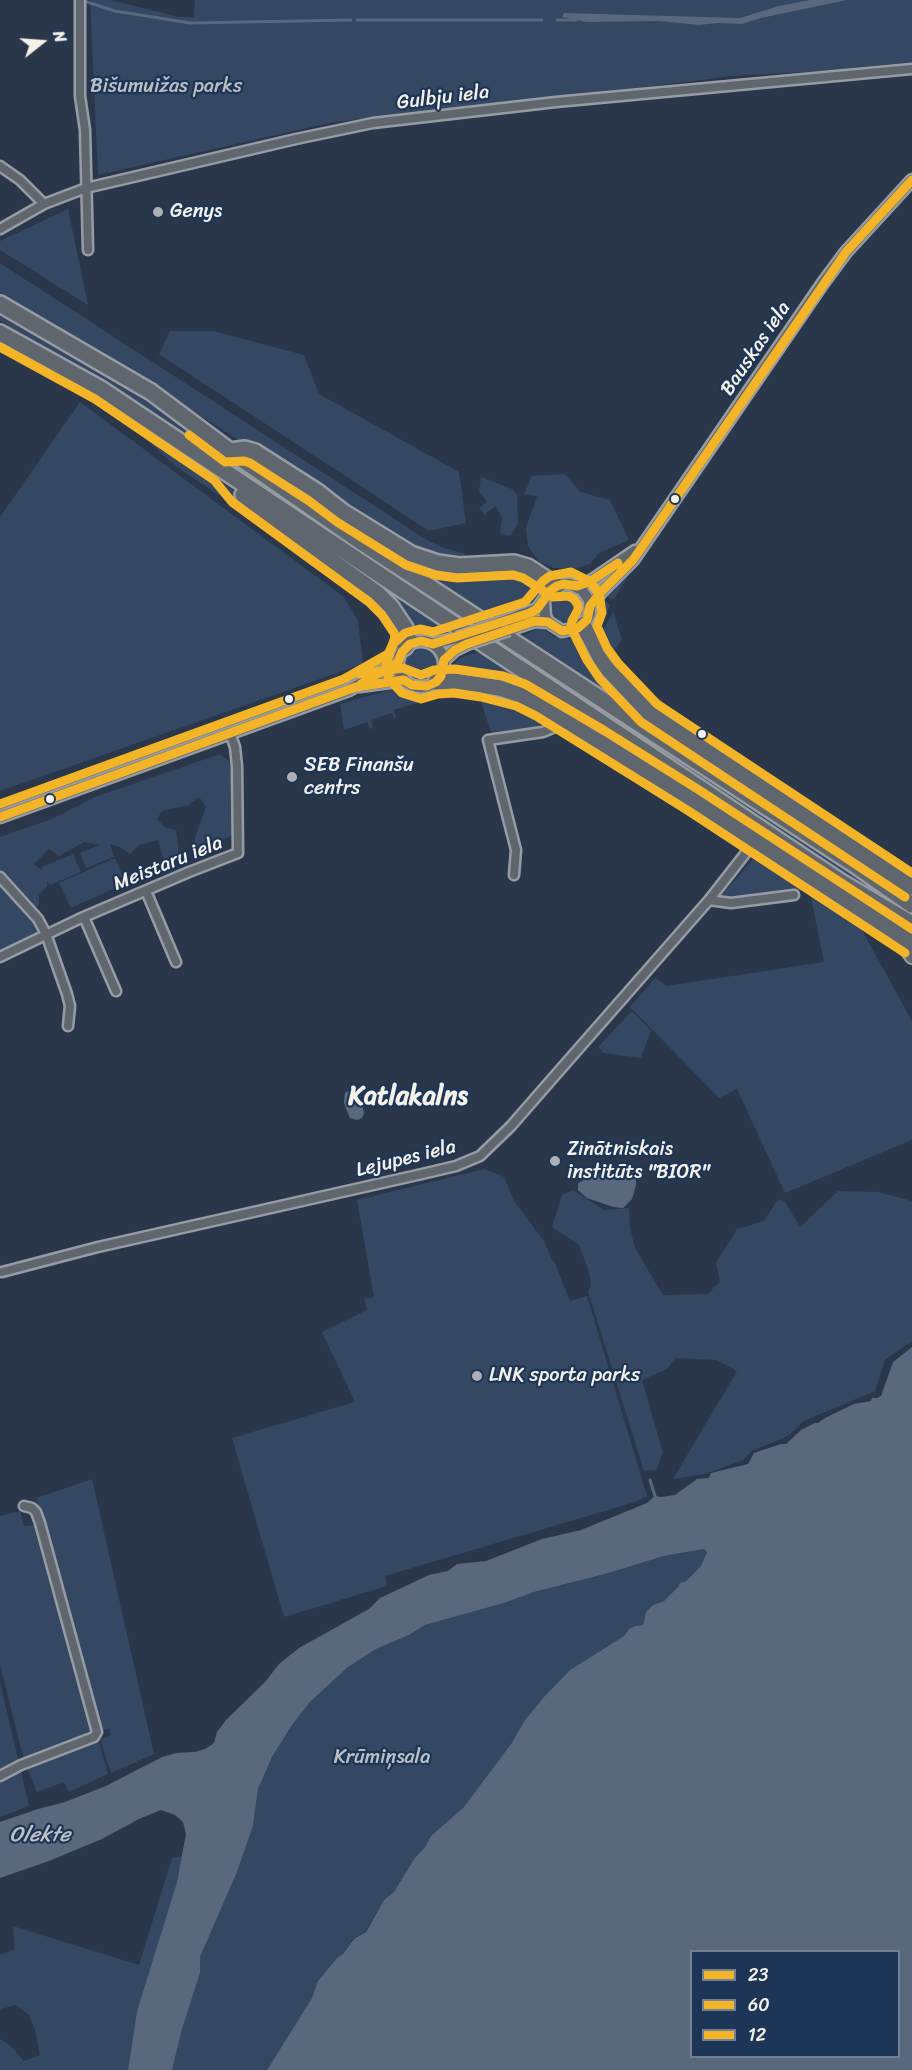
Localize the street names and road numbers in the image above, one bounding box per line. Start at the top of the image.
street label: Gulbju iela [395,80,491,116]
street label: Bauskas iela [716,297,796,401]
street label: Meistaru iela [110,831,226,897]
street label: Lejupes iela [354,1135,458,1183]

